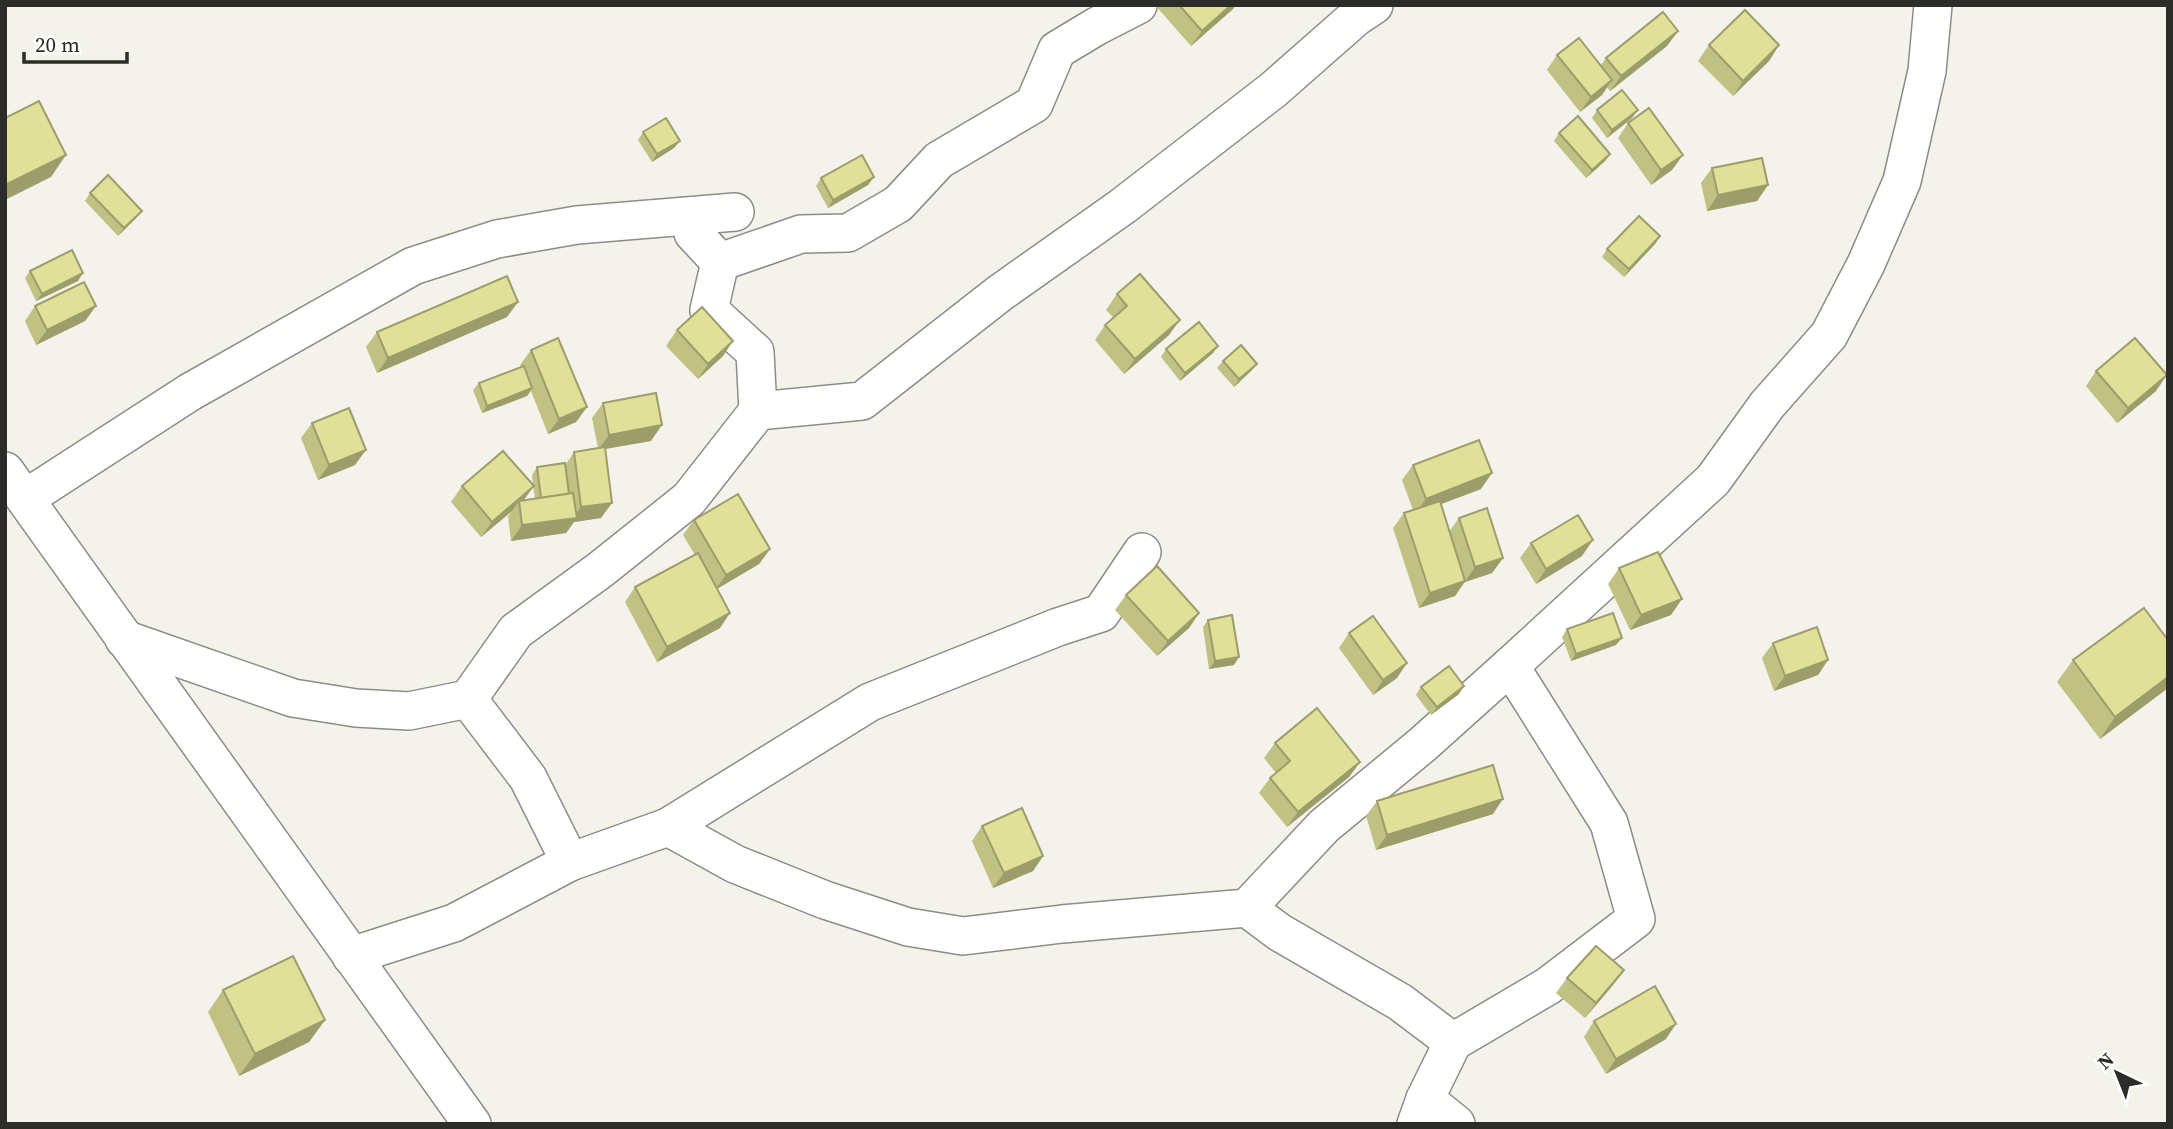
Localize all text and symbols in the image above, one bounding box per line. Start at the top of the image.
scale bar [24,21,128,65]
text: 20 m [35,30,80,59]
north arrow [2082,1038,2152,1108]
text: N [2091,1046,2119,1075]

